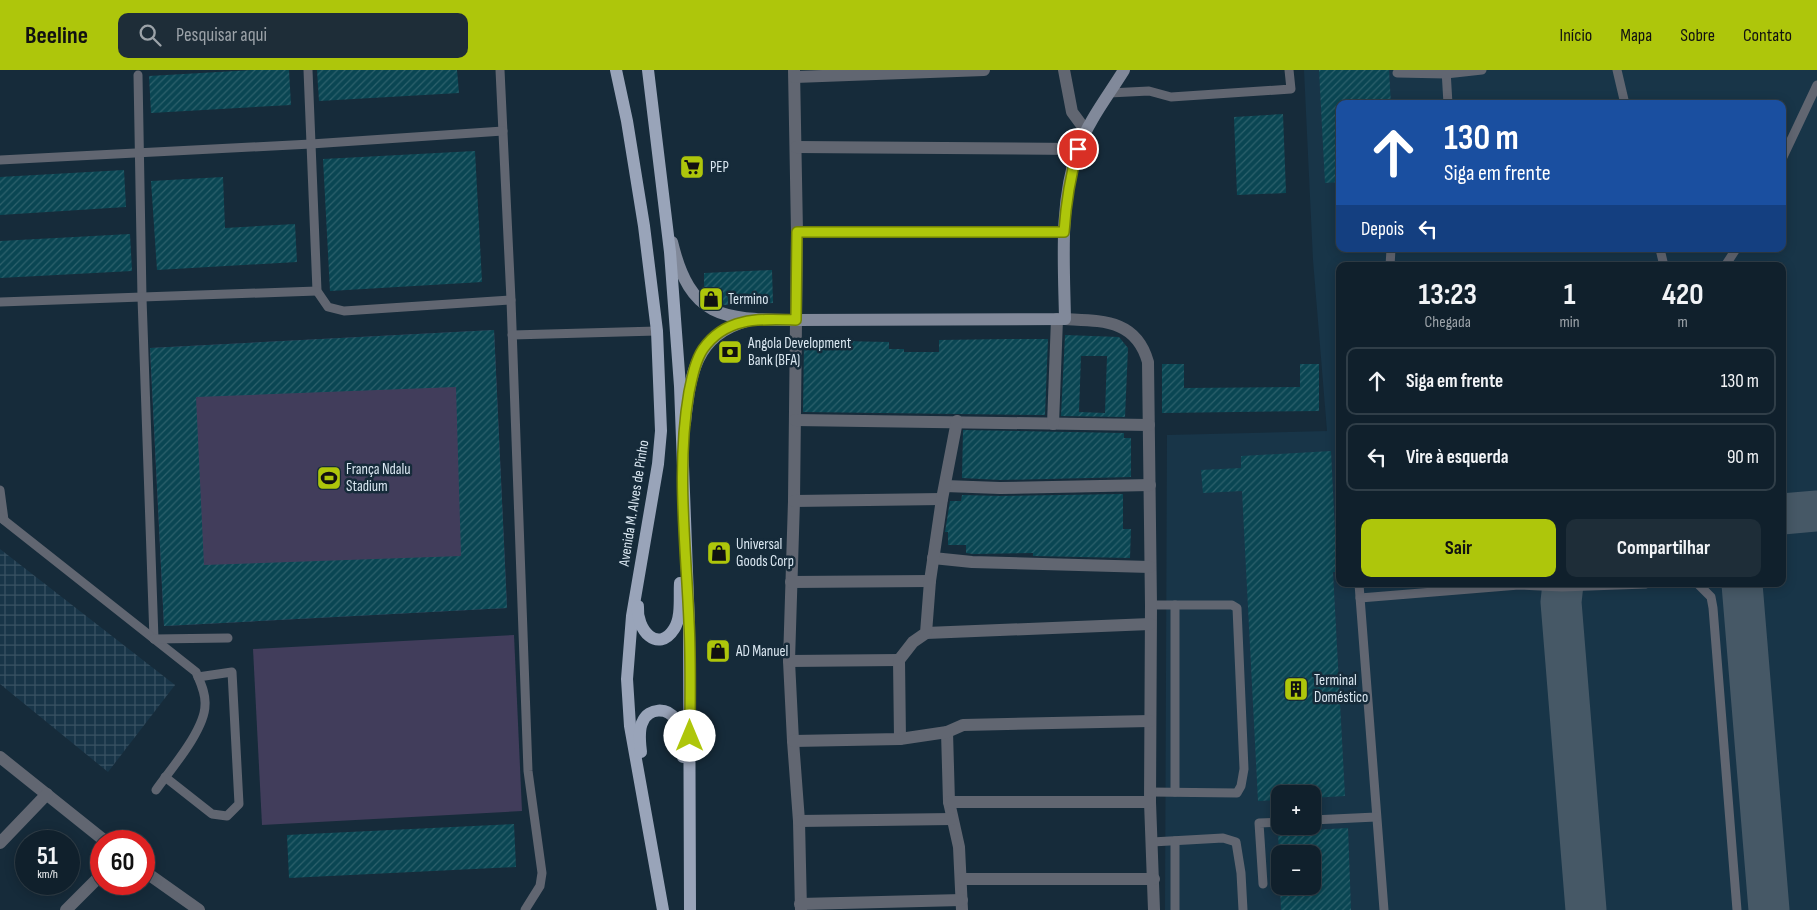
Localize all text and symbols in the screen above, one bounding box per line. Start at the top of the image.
search box [118,13,468,58]
text: Beeline [25,21,88,50]
icon: search [136,21,164,49]
text: Pesquisar aqui [176,24,267,47]
text: Início [1560,25,1592,46]
text: Mapa [1620,25,1652,46]
text: Sobre [1680,25,1715,46]
text: Contato [1743,25,1792,46]
text: 130 m [1444,117,1519,160]
icon: ahead [1361,120,1426,185]
pin [1057,128,1099,170]
icon: arrive [1064,135,1092,163]
supermarket icon: PEP [679,154,705,180]
place label: PEP [710,158,729,177]
text: Siga em frente [1444,160,1551,187]
icon: left [1414,215,1442,243]
text: Depois [1361,218,1404,241]
text: 13:23 [1418,277,1477,313]
text: 1 [1564,277,1575,313]
text: 420 [1662,277,1703,313]
shop icon: Termino [698,286,724,312]
place label: Termino [728,290,769,309]
text: Chegada [1425,313,1471,332]
text: min [1559,313,1580,332]
text: m [1678,313,1688,332]
place label: Angola Development Bank (BFA) [747,334,852,370]
bank icon: Angola Development Bank (BFA) [717,339,743,365]
icon: ahead [1363,367,1391,395]
text: Siga em frente [1406,370,1503,393]
text: 130 m [1721,370,1759,393]
street label: Avenida M. Alves de Pinho [614,439,653,568]
icon: left [1363,443,1391,471]
text: Vire à esquerda [1406,446,1508,469]
text: 90 m [1727,446,1759,469]
place label: França Ndalu Stadium [346,460,411,496]
sports icon: França Ndalu Stadium [316,465,342,491]
button: Sair [1361,519,1556,577]
button: Compartilhar [1566,519,1761,577]
place label: Universal Goods Corp [736,535,794,571]
shop icon: Universal Goods Corp [706,540,732,566]
shop icon: AD Manuel [705,638,731,664]
place label: AD Manuel [735,642,788,661]
place label: Terminal Doméstico [1314,671,1368,707]
building icon: Terminal Doméstico [1283,676,1309,702]
position arrow [663,709,715,761]
map controls [1271,785,1321,895]
button: + [1271,785,1321,835]
speed limit sign: 60 [90,830,155,895]
text: 51 [37,841,58,872]
button: − [1271,845,1321,895]
text: km/h [37,867,58,882]

